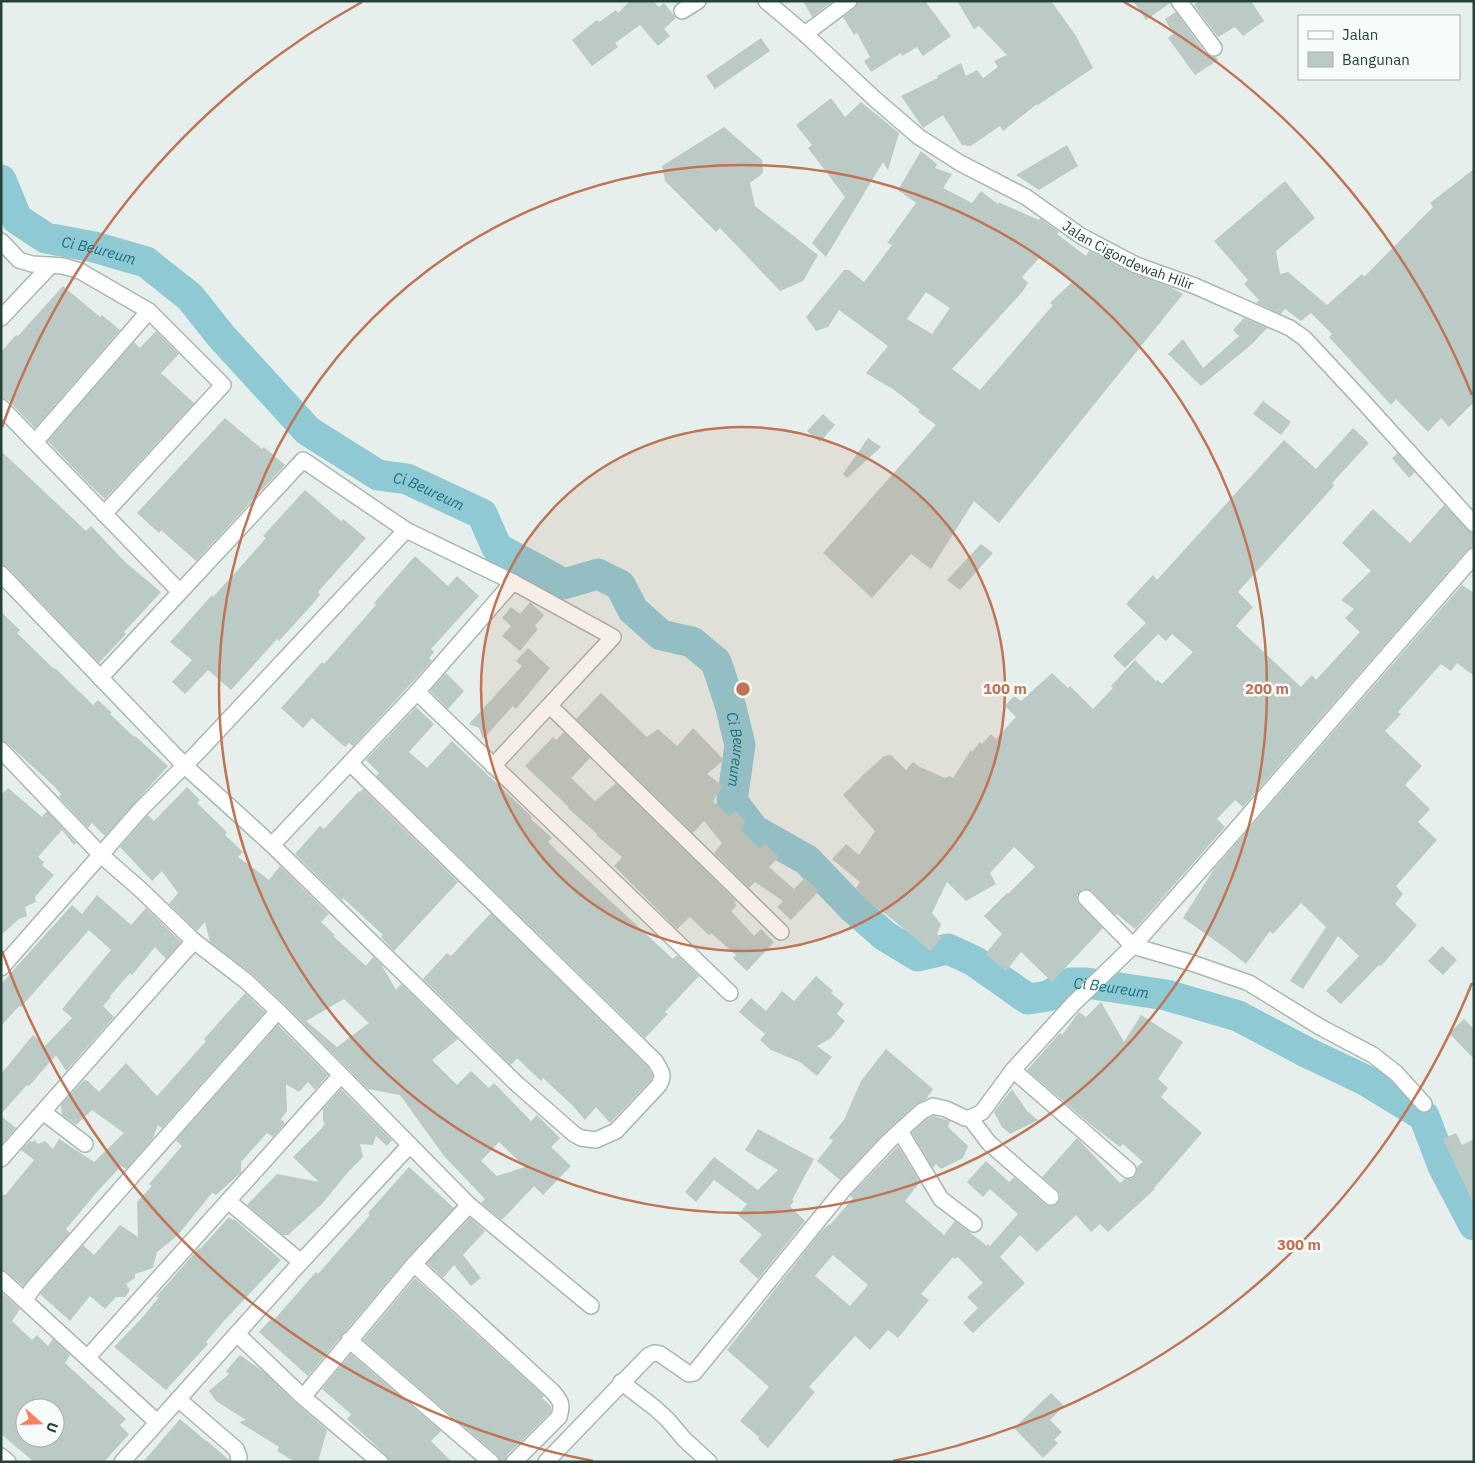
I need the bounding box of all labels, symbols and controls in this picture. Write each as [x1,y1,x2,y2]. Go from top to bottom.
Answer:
legend [1298,15,1460,80]
text: Jalan [1342,25,1378,44]
text: Bangunan [1342,50,1410,69]
street label: Jalan Cigondewah Hilir [1059,217,1196,294]
water label: Ci Beureum [60,232,138,268]
water label: Ci Beureum [392,468,468,514]
text: 100 m [983,679,1027,698]
text: 200 m [1245,679,1289,698]
centre of rings [734,680,752,698]
water label: Ci Beureum [723,710,749,788]
water label: Ci Beureum [1073,974,1150,1002]
text: 300 m [1277,1235,1321,1254]
north arrow [15,1398,65,1448]
text: U [42,1420,62,1435]

